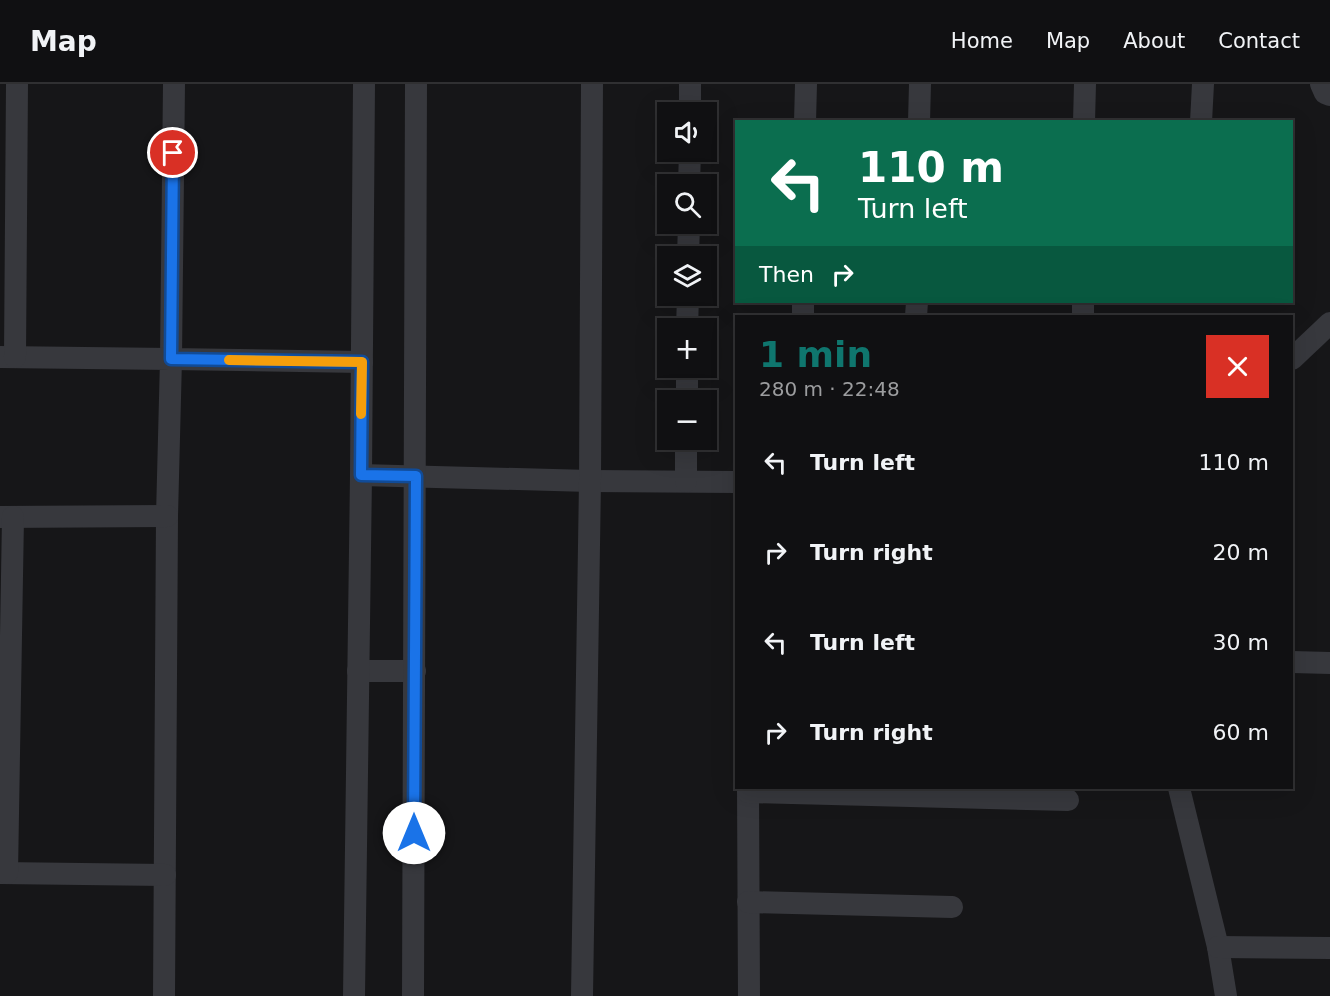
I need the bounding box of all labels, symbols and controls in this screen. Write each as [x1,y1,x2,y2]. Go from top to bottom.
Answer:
text: Map [30,25,97,58]
text: Home [951,29,1013,53]
text: Map [1046,29,1090,53]
text: About [1123,29,1185,53]
text: Contact [1218,29,1300,53]
map controls [657,102,717,450]
button: sound [657,102,717,162]
pin [147,127,198,178]
icon: arrive [156,136,189,169]
text: 110 m [858,143,1004,192]
icon: left [759,144,837,222]
button: search [657,174,717,234]
text: Turn left [858,193,968,224]
button: layers [657,246,717,306]
icon: right [826,258,859,291]
text: Then [759,262,814,287]
button: + [657,318,717,378]
text: 1 min [759,334,872,375]
button: close [1206,335,1269,398]
text: 280 m · 22:48 [759,377,900,401]
button: − [657,390,717,450]
icon: left [759,446,792,479]
text: Turn left [810,450,915,475]
text: 110 m [1199,450,1269,475]
icon: right [759,536,792,569]
text: Turn right [810,540,933,565]
text: 20 m [1213,540,1269,565]
icon: left [759,626,792,659]
text: Turn left [810,630,915,655]
text: 30 m [1213,630,1269,655]
icon: right [759,716,792,749]
text: Turn right [810,720,933,745]
text: 60 m [1213,720,1269,745]
position arrow [382,801,446,865]

